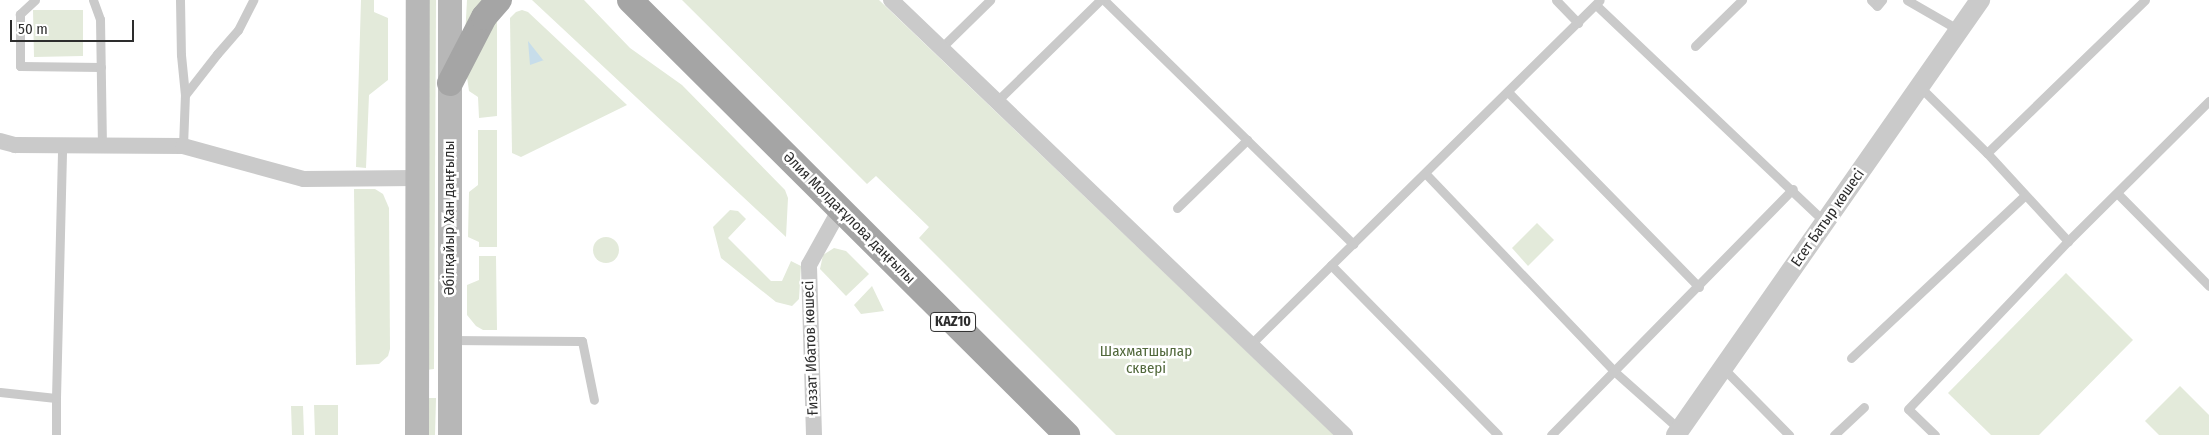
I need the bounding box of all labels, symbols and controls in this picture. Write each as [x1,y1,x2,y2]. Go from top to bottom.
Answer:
scale bar [12,10,136,42]
text: 50 m [18,20,48,38]
street label: Әбілқайыр Хан даңғылы [441,141,459,295]
street label: Әлия Молдағұлова даңғылы [779,148,919,288]
street label: Есет Батыр көшесі [1788,166,1868,270]
street label: Ғиззат Ибатов көшесі [800,280,822,416]
road number: KAZ10 [929,311,977,334]
park label: Шахматшылар сквері [1100,342,1192,377]

